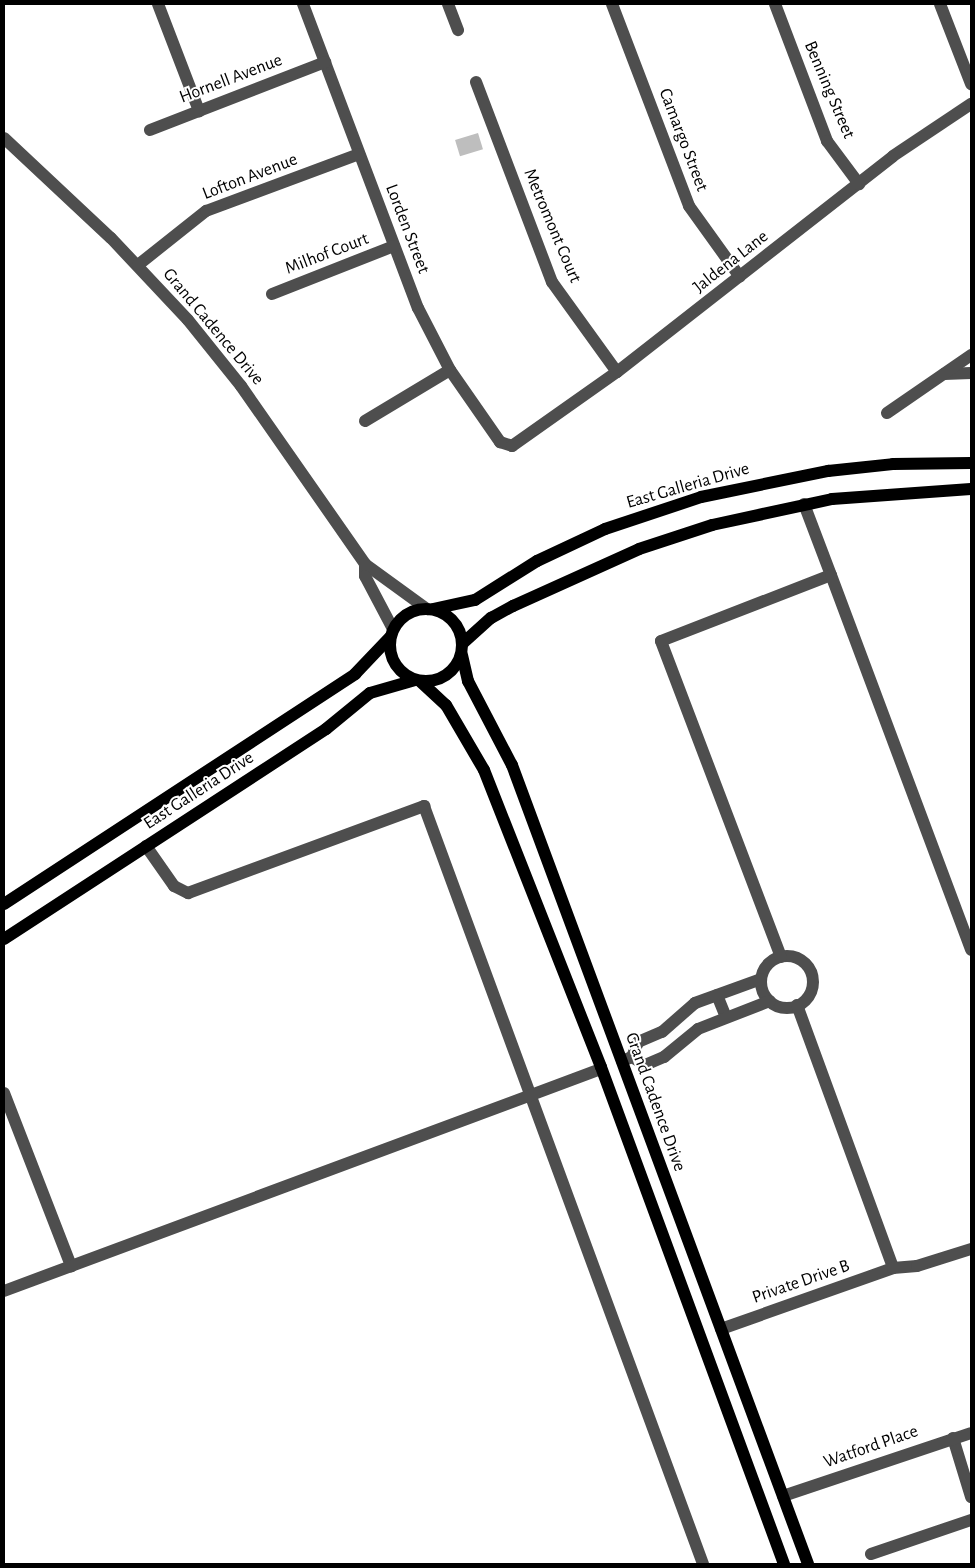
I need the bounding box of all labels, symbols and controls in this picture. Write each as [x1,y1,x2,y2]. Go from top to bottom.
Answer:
street label: Benning Street [799,38,859,142]
street label: Hornell Avenue [177,50,285,108]
street label: Camargo Street [653,85,713,195]
street label: Lofton Avenue [199,149,301,205]
street label: Metromont Court [518,166,586,286]
street label: Lorden Street [380,181,434,277]
street label: Jaldena Lane [689,226,773,298]
street label: Milhof Court [282,228,372,280]
street label: Grand Cadence Drive [158,264,268,390]
street label: East Galleria Drive [624,458,752,514]
street label: East Galleria Drive [140,747,258,835]
street label: Grand Cadence Drive [620,1030,690,1174]
street label: Private Drive B [749,1255,853,1309]
street label: Watford Place [821,1421,921,1473]

